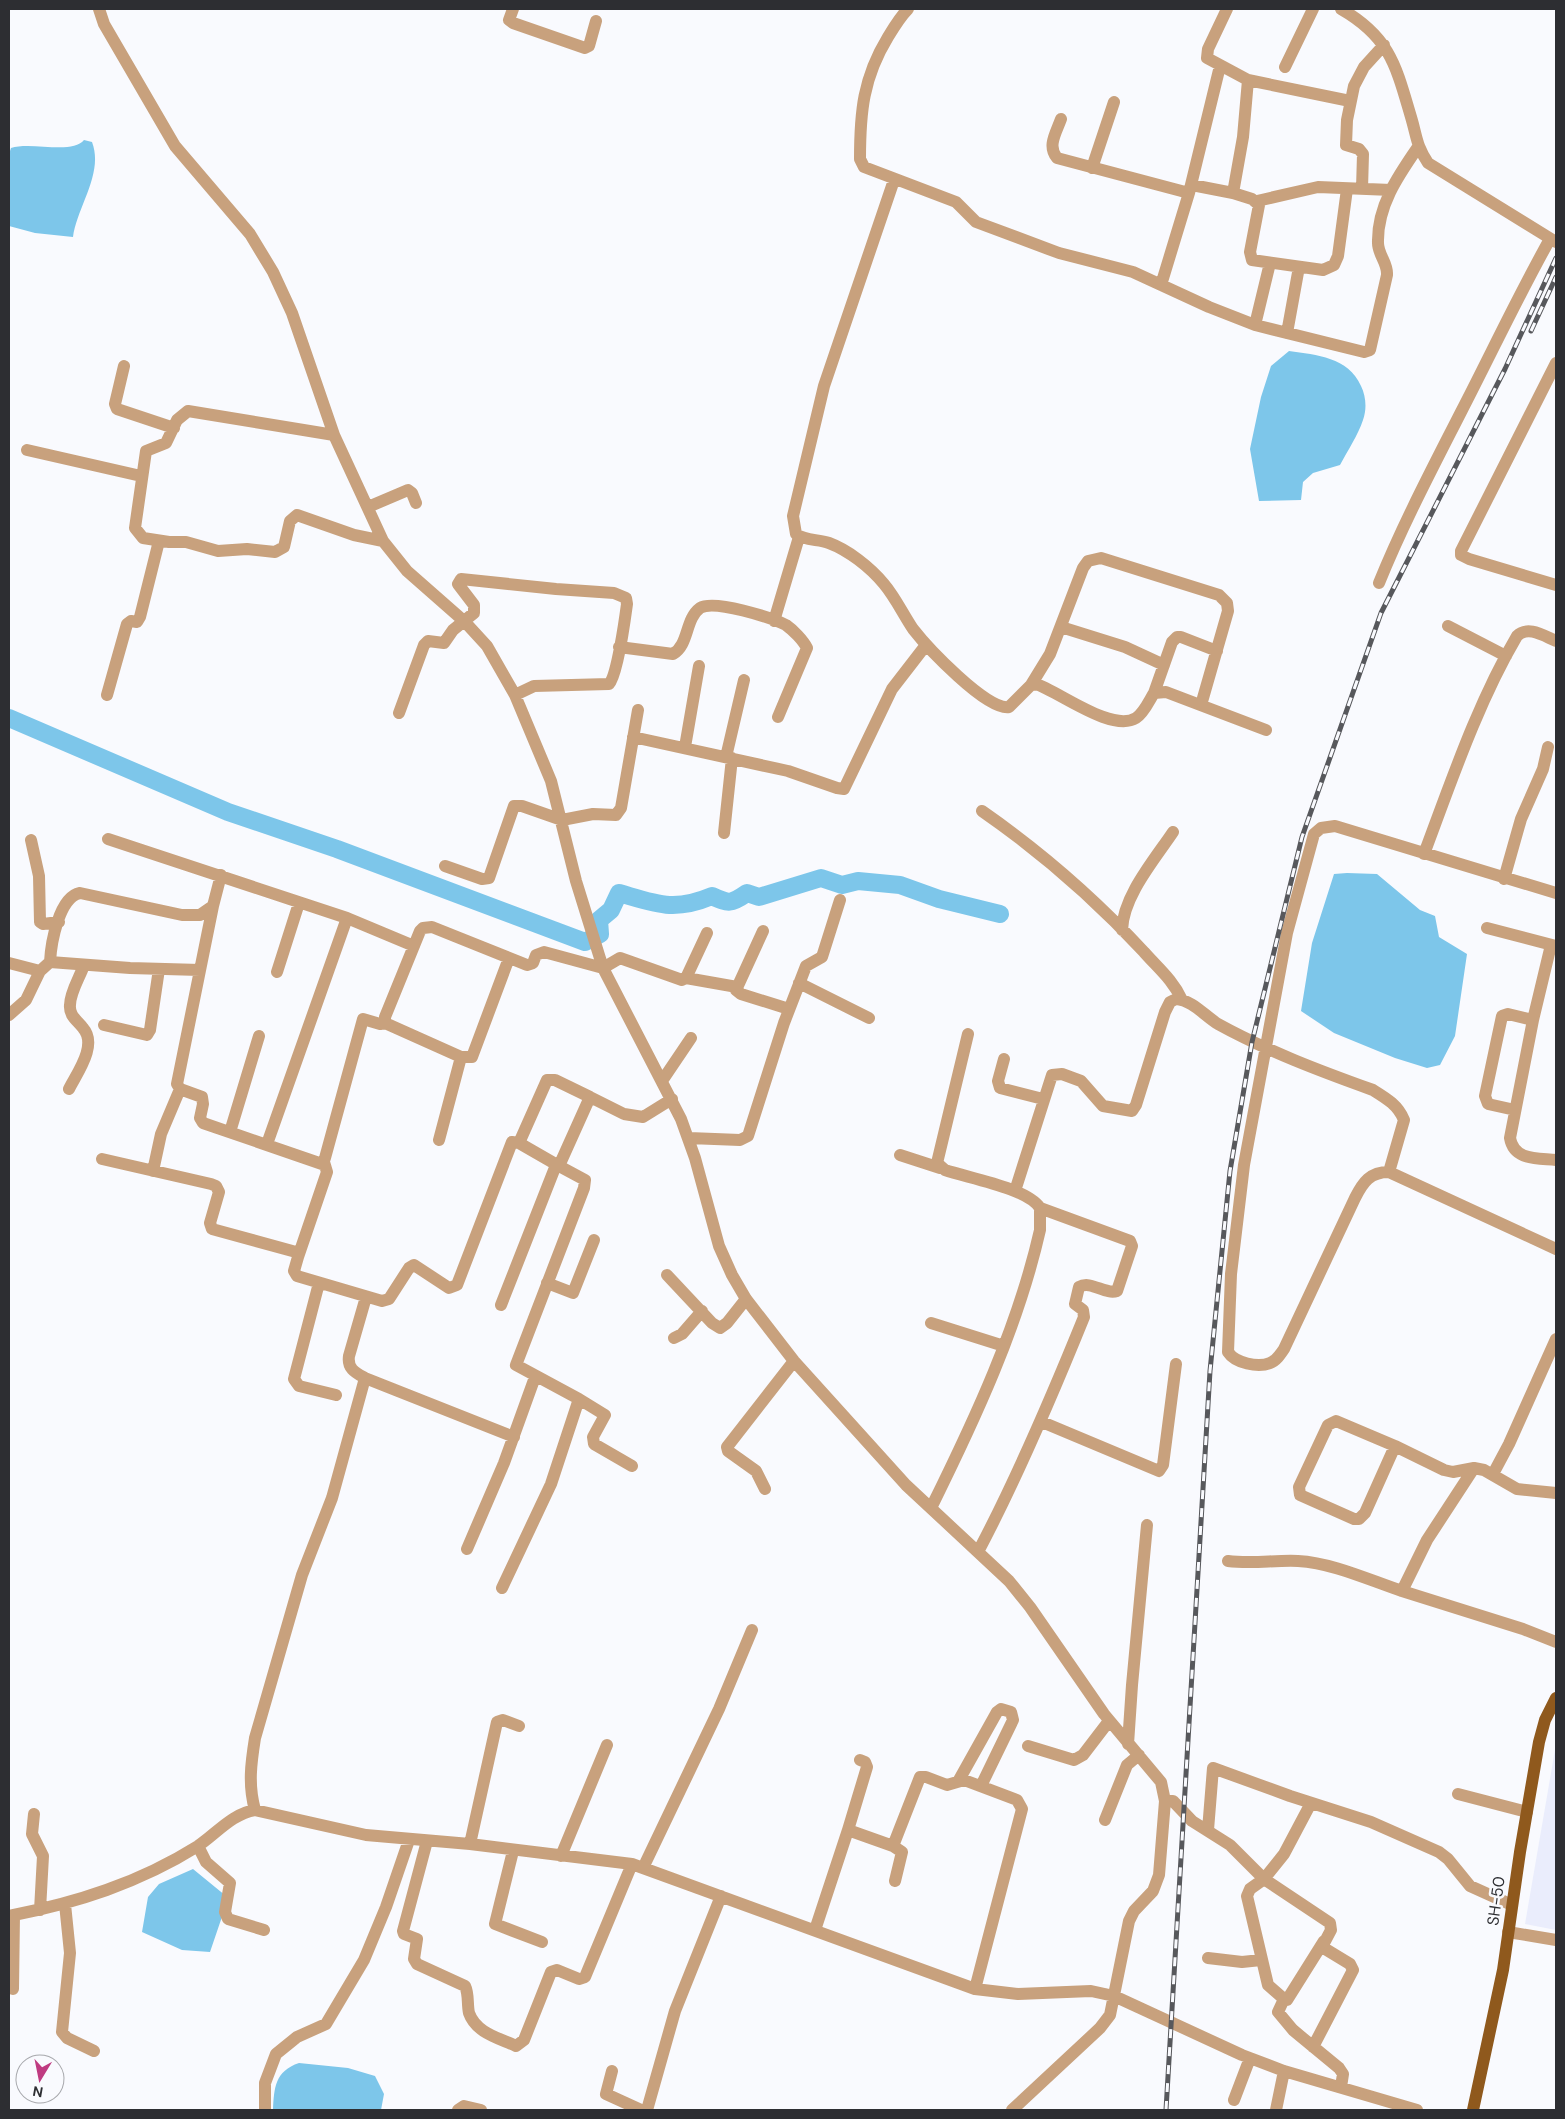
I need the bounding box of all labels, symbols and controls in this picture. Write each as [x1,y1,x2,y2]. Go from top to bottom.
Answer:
street label: SH-50 [1482,1875,1510,1927]
north arrow [15,2054,65,2104]
text: N [31,2082,44,2102]

